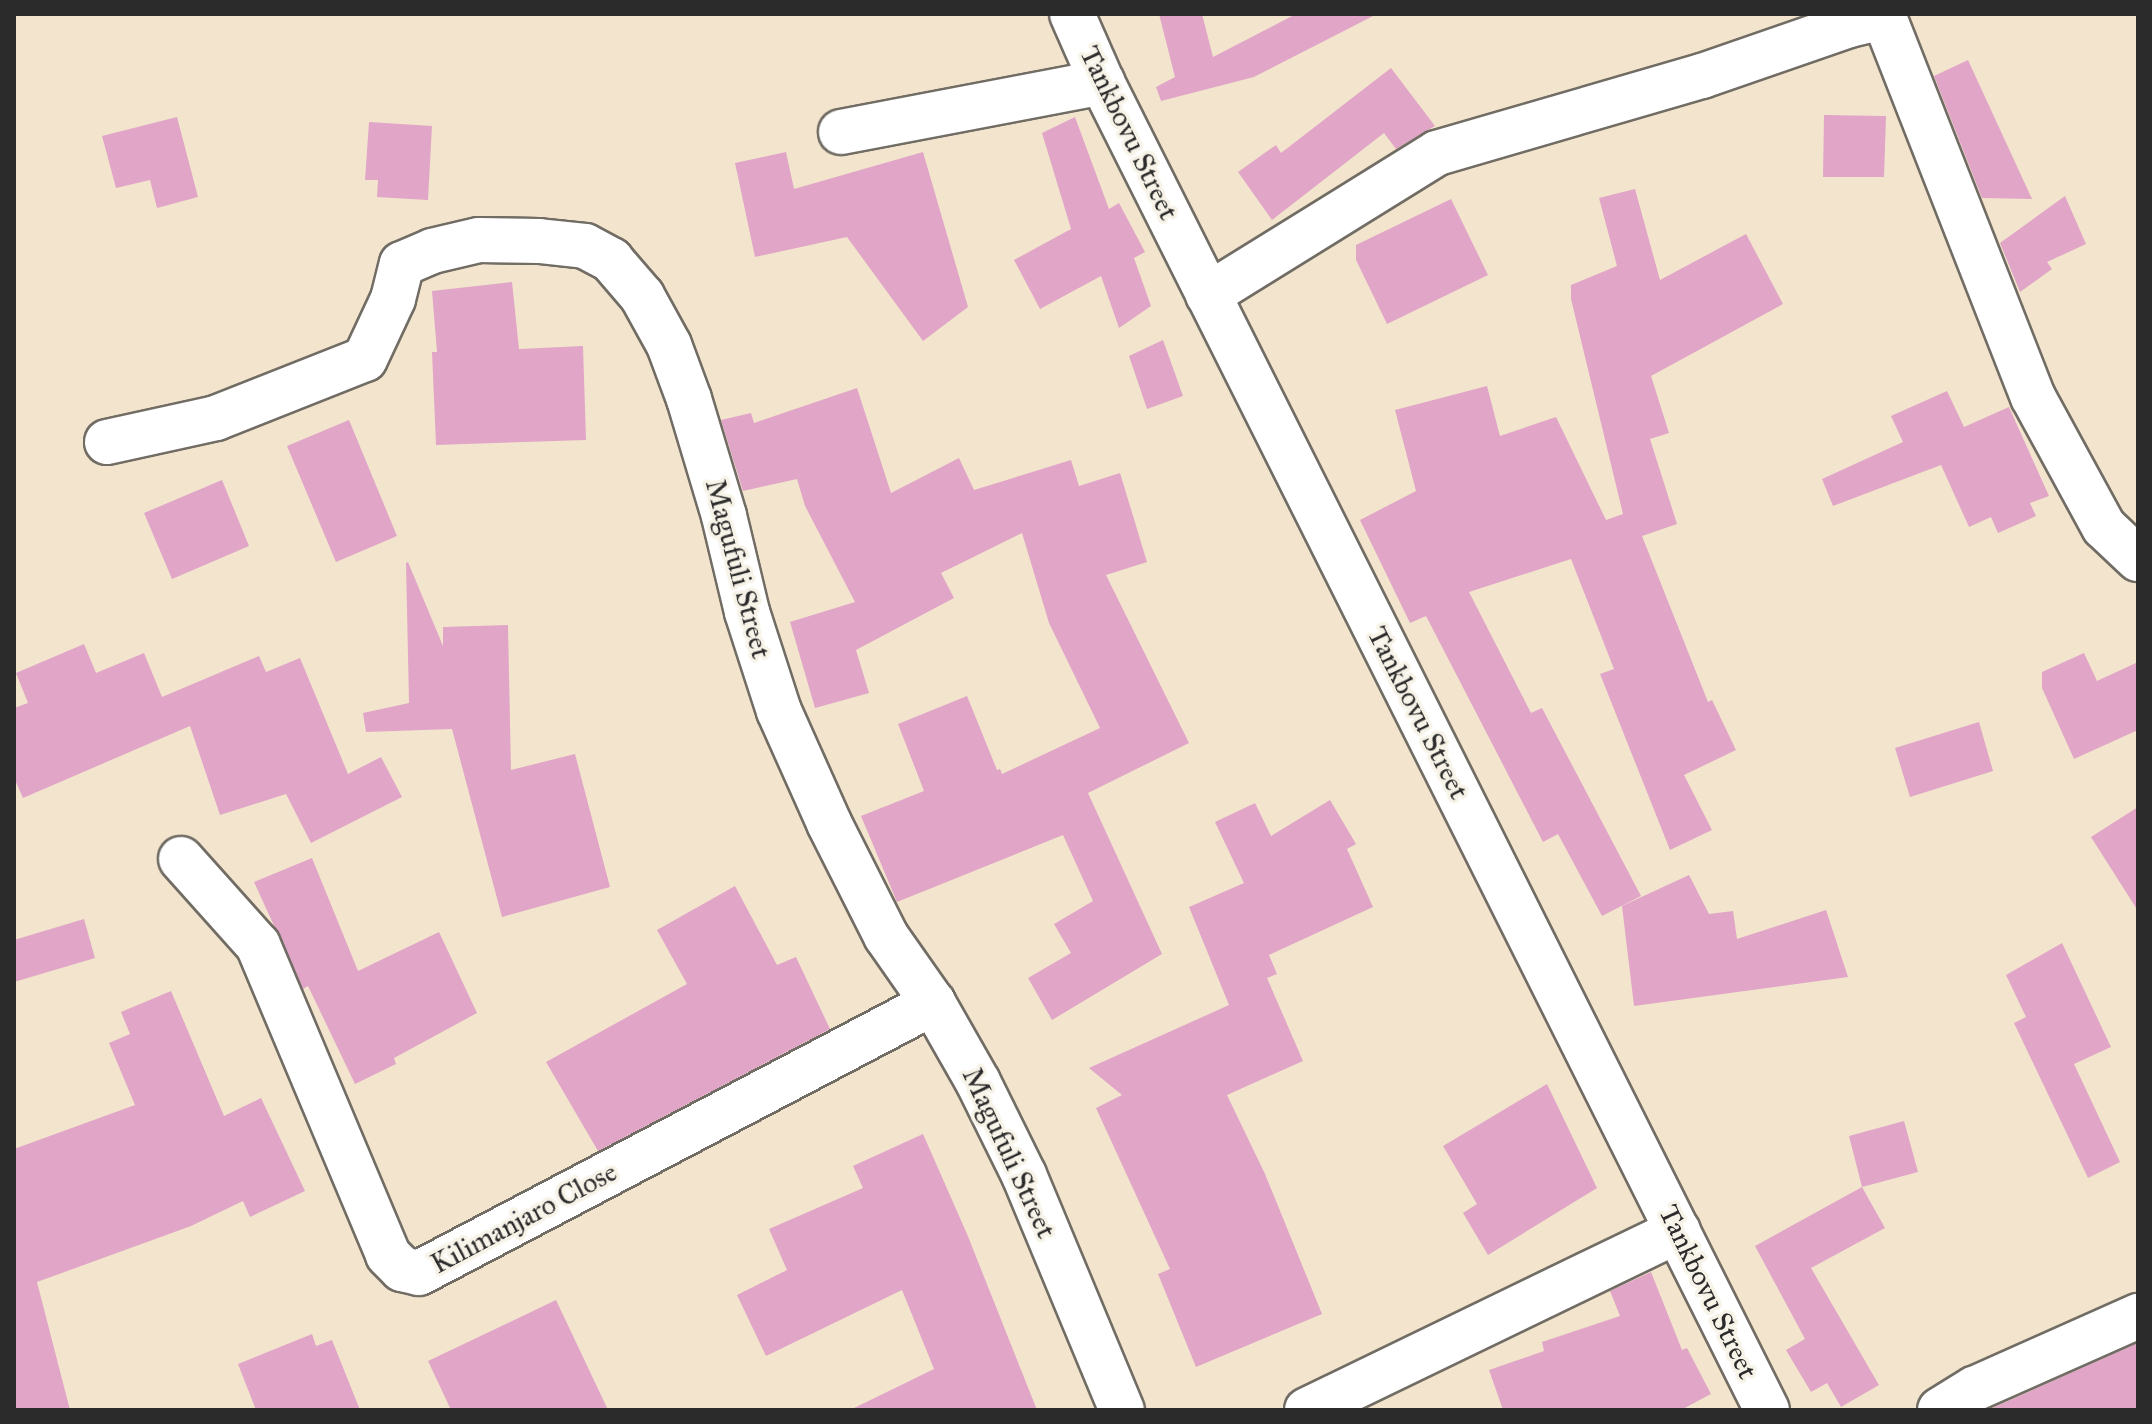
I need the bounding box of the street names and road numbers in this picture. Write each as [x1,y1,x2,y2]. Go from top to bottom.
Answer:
street label: Tankbovu Street [1072,41,1186,225]
street label: Magufuli Street [698,476,778,662]
street label: Tankbovu Street [1360,621,1476,805]
street label: Magufuli Street [955,1062,1063,1244]
street label: Kilimanjaro Close [425,1155,623,1281]
street label: Tankbovu Street [1651,1200,1765,1384]

